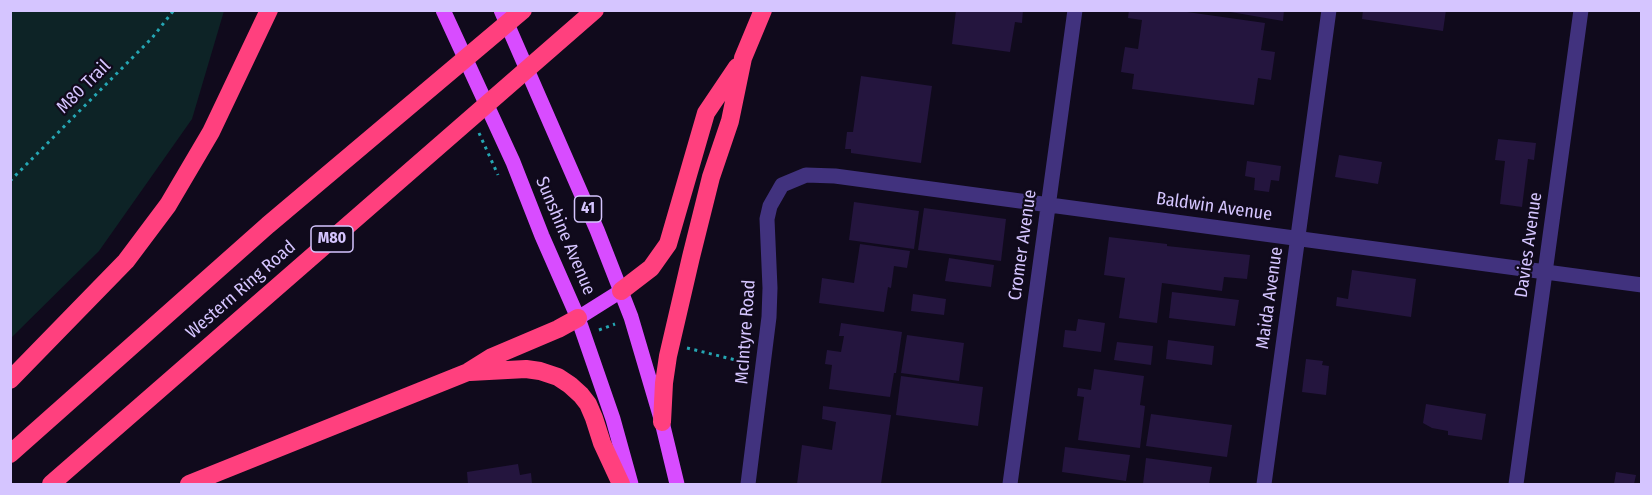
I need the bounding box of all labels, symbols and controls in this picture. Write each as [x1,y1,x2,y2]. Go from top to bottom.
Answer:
street label: M80 Trail [53,56,115,118]
street label: Sunshine Avenue [530,174,600,298]
street label: Cromer Avenue [1005,188,1041,302]
street label: Baldwin Avenue [1155,188,1273,226]
street label: Davies Avenue [1511,191,1547,299]
road number: 41 [574,196,602,222]
road number: M80 [311,226,353,252]
street label: Western Ring Road [182,237,300,343]
street label: Maida Avenue [1252,246,1288,350]
street label: McIntyre Road [732,279,760,385]

